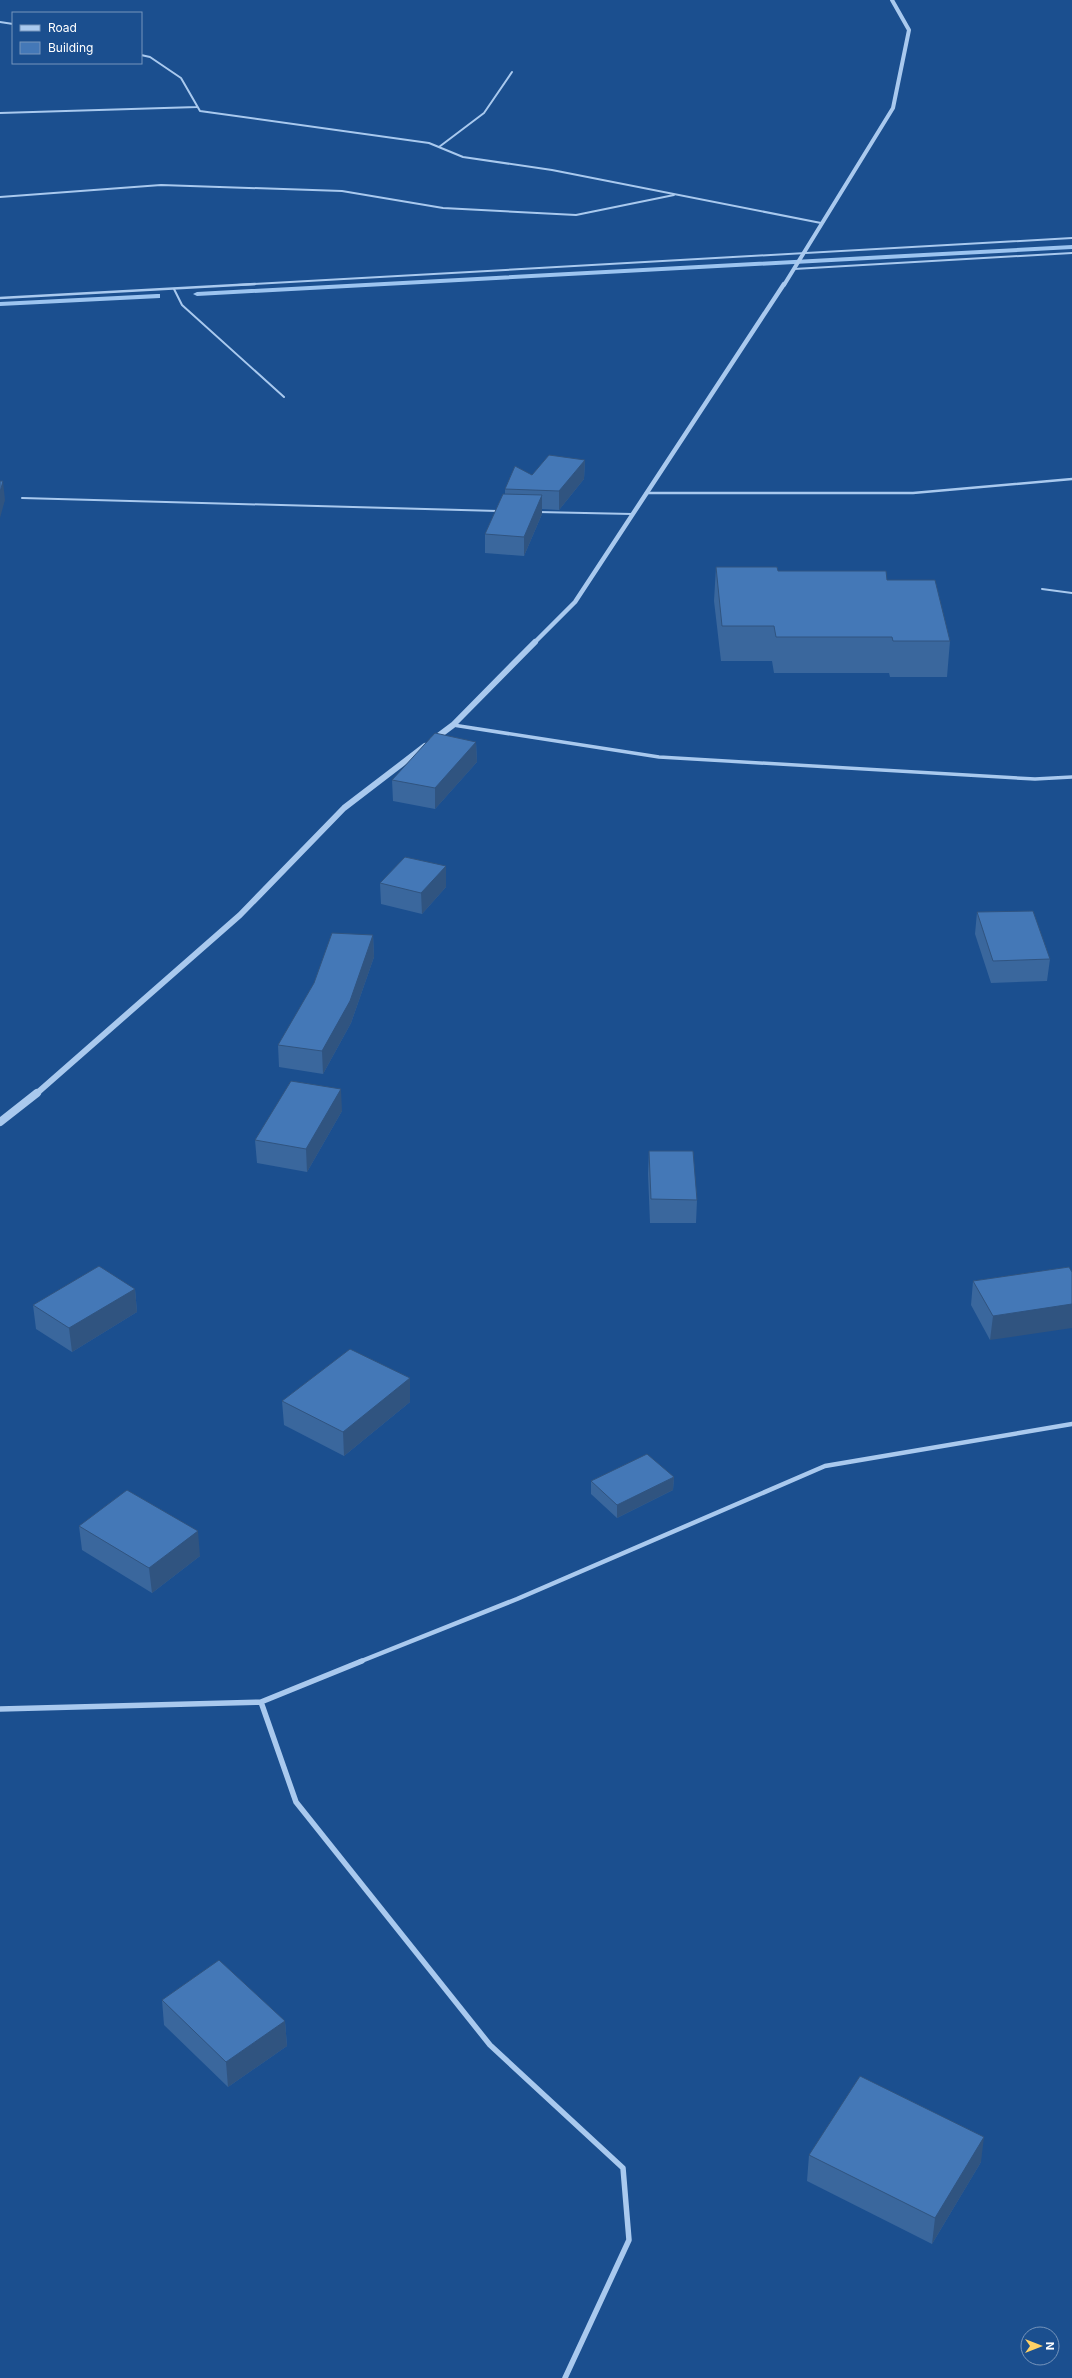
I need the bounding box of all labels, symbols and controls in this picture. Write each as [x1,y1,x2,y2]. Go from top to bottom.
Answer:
legend [12,12,142,64]
text: Road [48,20,77,35]
text: Building [48,40,93,55]
north arrow [1020,2326,1060,2366]
text: N [1043,2342,1057,2350]

